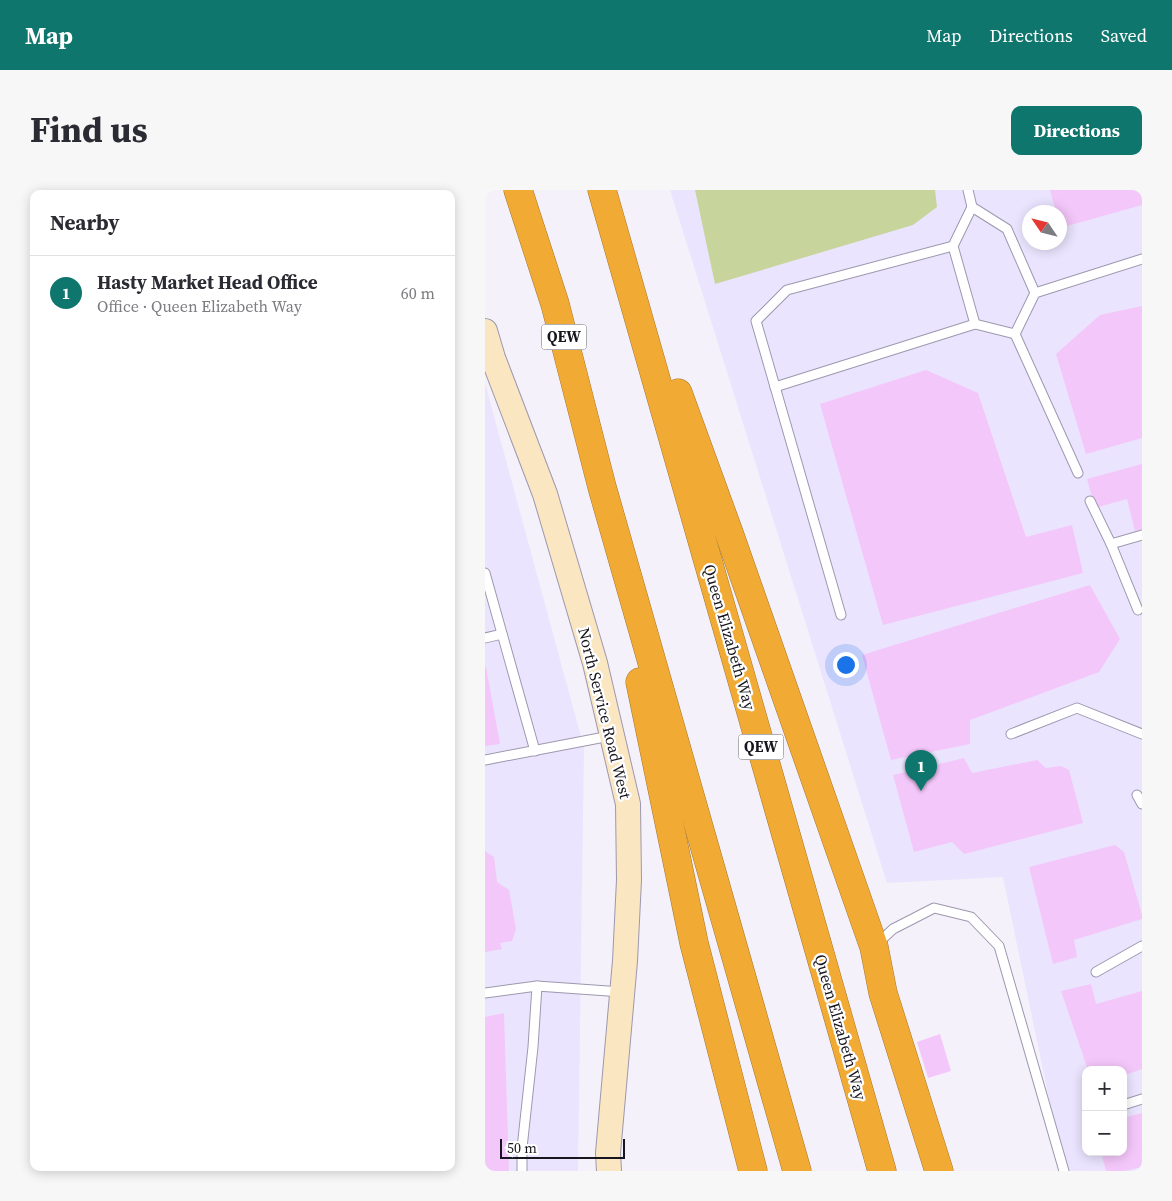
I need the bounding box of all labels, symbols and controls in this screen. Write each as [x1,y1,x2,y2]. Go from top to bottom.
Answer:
text: Map [25,19,73,52]
text: Map [926,23,962,48]
text: Directions [990,23,1073,48]
text: Saved [1101,23,1147,48]
text: Find us [30,106,148,154]
button: Directions [1011,106,1142,155]
north arrow [1022,205,1067,250]
text: Nearby [50,208,120,237]
text: Hasty Market Head Office [97,269,318,295]
text: 1 [62,282,70,304]
text: 60 m [401,282,435,304]
text: Office · Queen Elizabeth Way [97,295,302,317]
road number: QEW [541,324,587,350]
street label: Queen Elizabeth Way [699,562,762,713]
street label: North Service Road West [573,625,637,802]
your location [833,652,859,678]
road number: QEW [739,734,783,760]
pin: 1 [905,750,937,791]
street label: Queen Elizabeth Way [810,952,873,1103]
map controls [1082,1066,1127,1156]
button: + [1082,1066,1127,1111]
button: − [1082,1111,1127,1156]
scale bar [500,1136,625,1159]
text: 50 m [507,1138,537,1158]

